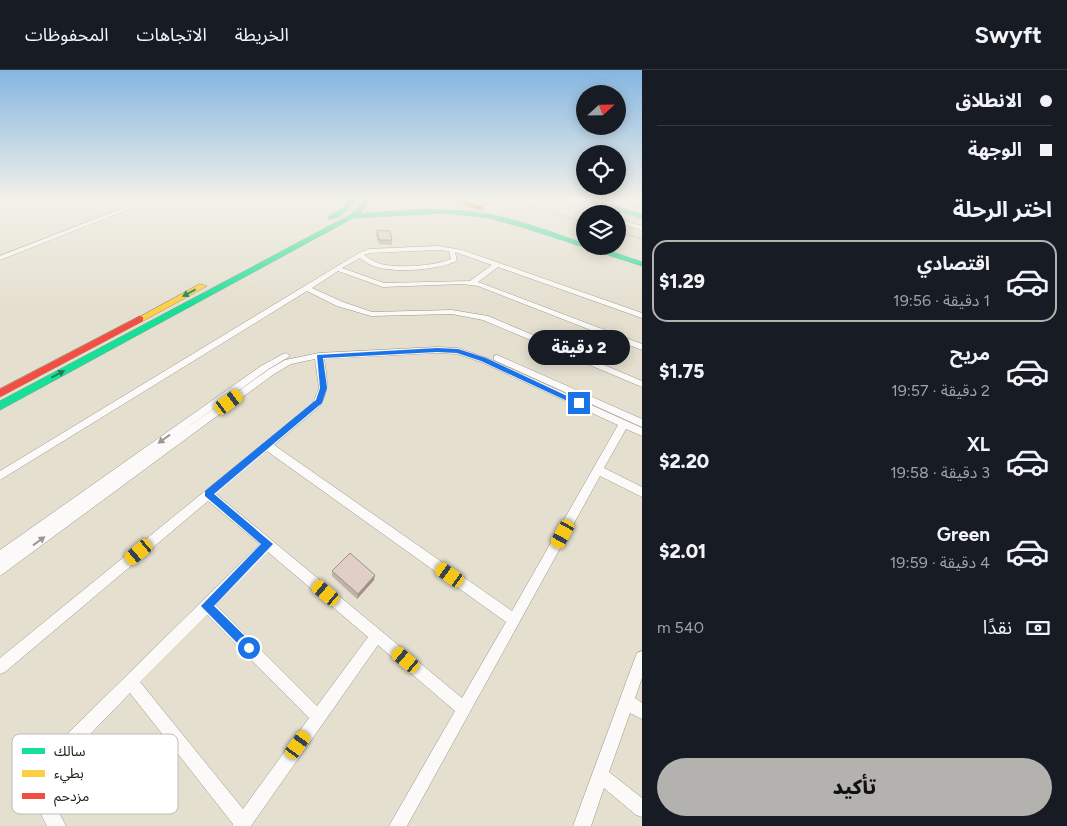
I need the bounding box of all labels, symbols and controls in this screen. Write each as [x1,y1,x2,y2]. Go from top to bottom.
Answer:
text: Swyft [974,20,1042,49]
text: المحفوظات [25,24,109,46]
text: الاتجاهات [137,24,207,46]
text: الخريطة [235,24,289,46]
north arrow [576,85,626,135]
map controls [576,85,626,255]
text: الانطلاق [956,89,1022,112]
text: الوجهة [968,138,1022,161]
button: locate [576,145,626,195]
text: اختر الرحلة [953,196,1052,223]
button: layers [576,205,626,255]
text: اقتصادي [917,252,990,275]
icon: car [1005,259,1050,304]
text: $1.29 [659,270,705,293]
one-way arrow [182,289,196,297]
text: 1 دقيقة · 19:56 [893,291,990,310]
callout: 2 دقيقة [528,330,630,366]
text: 2 دقيقة [552,338,606,357]
text: مريح [950,342,990,365]
icon: car [1005,349,1050,394]
text: $1.75 [659,360,704,383]
one-way arrow [51,370,65,378]
text: 2 دقيقة · 19:57 [891,381,990,400]
car [212,387,245,417]
route end [568,392,590,414]
text: XL [967,433,990,456]
one-way arrow [158,434,171,445]
icon: car [1005,439,1050,484]
text: $2.20 [659,450,709,473]
text: 3 دقيقة · 19:58 [890,463,990,482]
car [549,517,576,551]
text: Green [937,523,990,546]
icon: car [1005,529,1050,574]
one-way arrow [32,536,46,546]
car [122,537,155,567]
text: $2.01 [659,540,706,563]
text: 4 دقيقة · 19:59 [890,553,990,572]
car [433,560,466,590]
car [309,578,342,608]
icon: cash [1024,614,1052,642]
text: نقدًا [983,616,1012,639]
text: 540 m [657,618,704,637]
route start [238,637,260,659]
car [389,645,422,675]
car [283,728,312,762]
legend [12,734,178,814]
text: سالك [54,743,86,760]
button: تأكيد [657,758,1052,816]
text: بطيء [54,765,84,784]
text: مزدحم [54,788,89,807]

